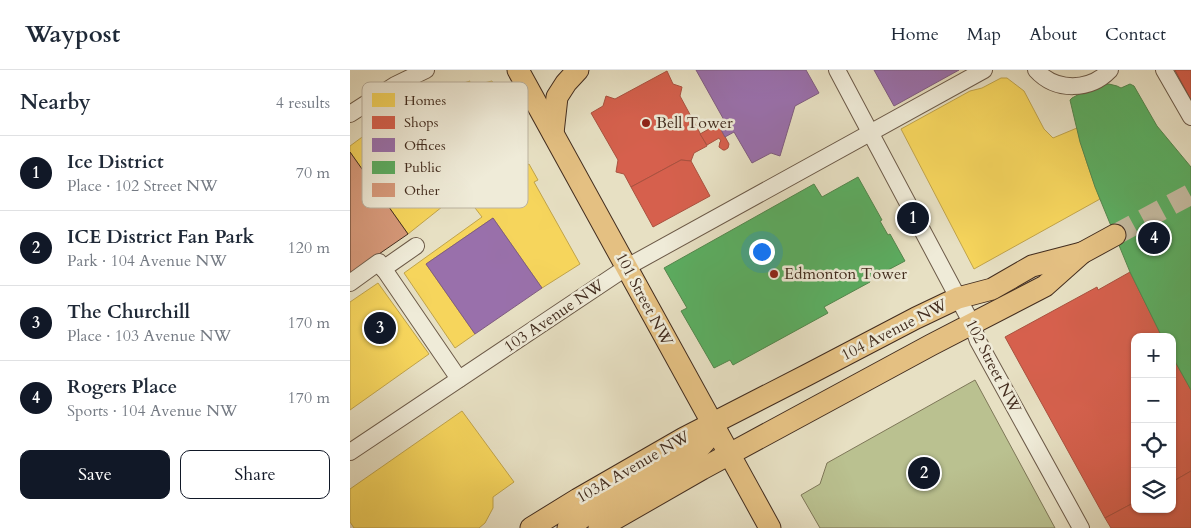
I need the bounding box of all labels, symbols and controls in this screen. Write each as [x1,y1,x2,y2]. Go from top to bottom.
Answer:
text: Waypost [25,18,120,51]
text: Home [891,22,939,47]
text: Map [967,22,1001,47]
text: About [1029,22,1077,47]
text: Contact [1105,22,1166,47]
legend [362,82,528,208]
text: Nearby [20,88,91,117]
text: Homes [404,91,446,110]
text: 4 results [276,92,330,114]
place label: Bell Tower [656,112,733,134]
text: Shops [404,113,439,132]
marker: Bell Tower [640,117,652,129]
text: Offices [404,136,446,155]
text: Ice District [67,149,164,175]
text: Public [404,158,441,177]
text: 1 [32,162,40,184]
text: 70 m [296,162,330,184]
text: Place · 102 Street NW [67,175,218,197]
text: Other [404,181,441,200]
pin: 1 [897,199,929,237]
pin: 4 [1138,219,1170,257]
text: ICE District Fan Park [67,224,254,250]
text: 2 [32,237,40,259]
text: 120 m [288,237,330,259]
your location [749,239,775,265]
street label: 101 Street NW [610,248,678,350]
text: Park · 104 Avenue NW [67,250,227,272]
place label: Edmonton Tower [784,263,907,285]
marker: Edmonton Tower [768,268,780,280]
street label: 103 Avenue NW [500,274,609,358]
street label: 104 Avenue NW [837,294,951,366]
text: The Churchill [67,299,190,325]
pin: 3 [364,309,396,347]
text: 3 [32,312,40,334]
text: 170 m [288,312,330,334]
street label: 102 Street NW [960,315,1026,417]
text: Place · 103 Avenue NW [67,325,231,347]
map controls [1131,333,1176,513]
button: + [1131,333,1176,378]
text: Rogers Place [67,374,177,400]
button: − [1131,378,1176,423]
text: 4 [32,387,40,409]
text: 170 m [288,387,330,409]
text: Sports · 104 Avenue NW [67,400,237,422]
button: locate [1131,423,1176,468]
street label: 103A Avenue NW [572,425,694,508]
button: Save [20,450,170,499]
button: Share [180,450,330,499]
pin: 2 [908,454,940,492]
button: layers [1131,468,1176,513]

